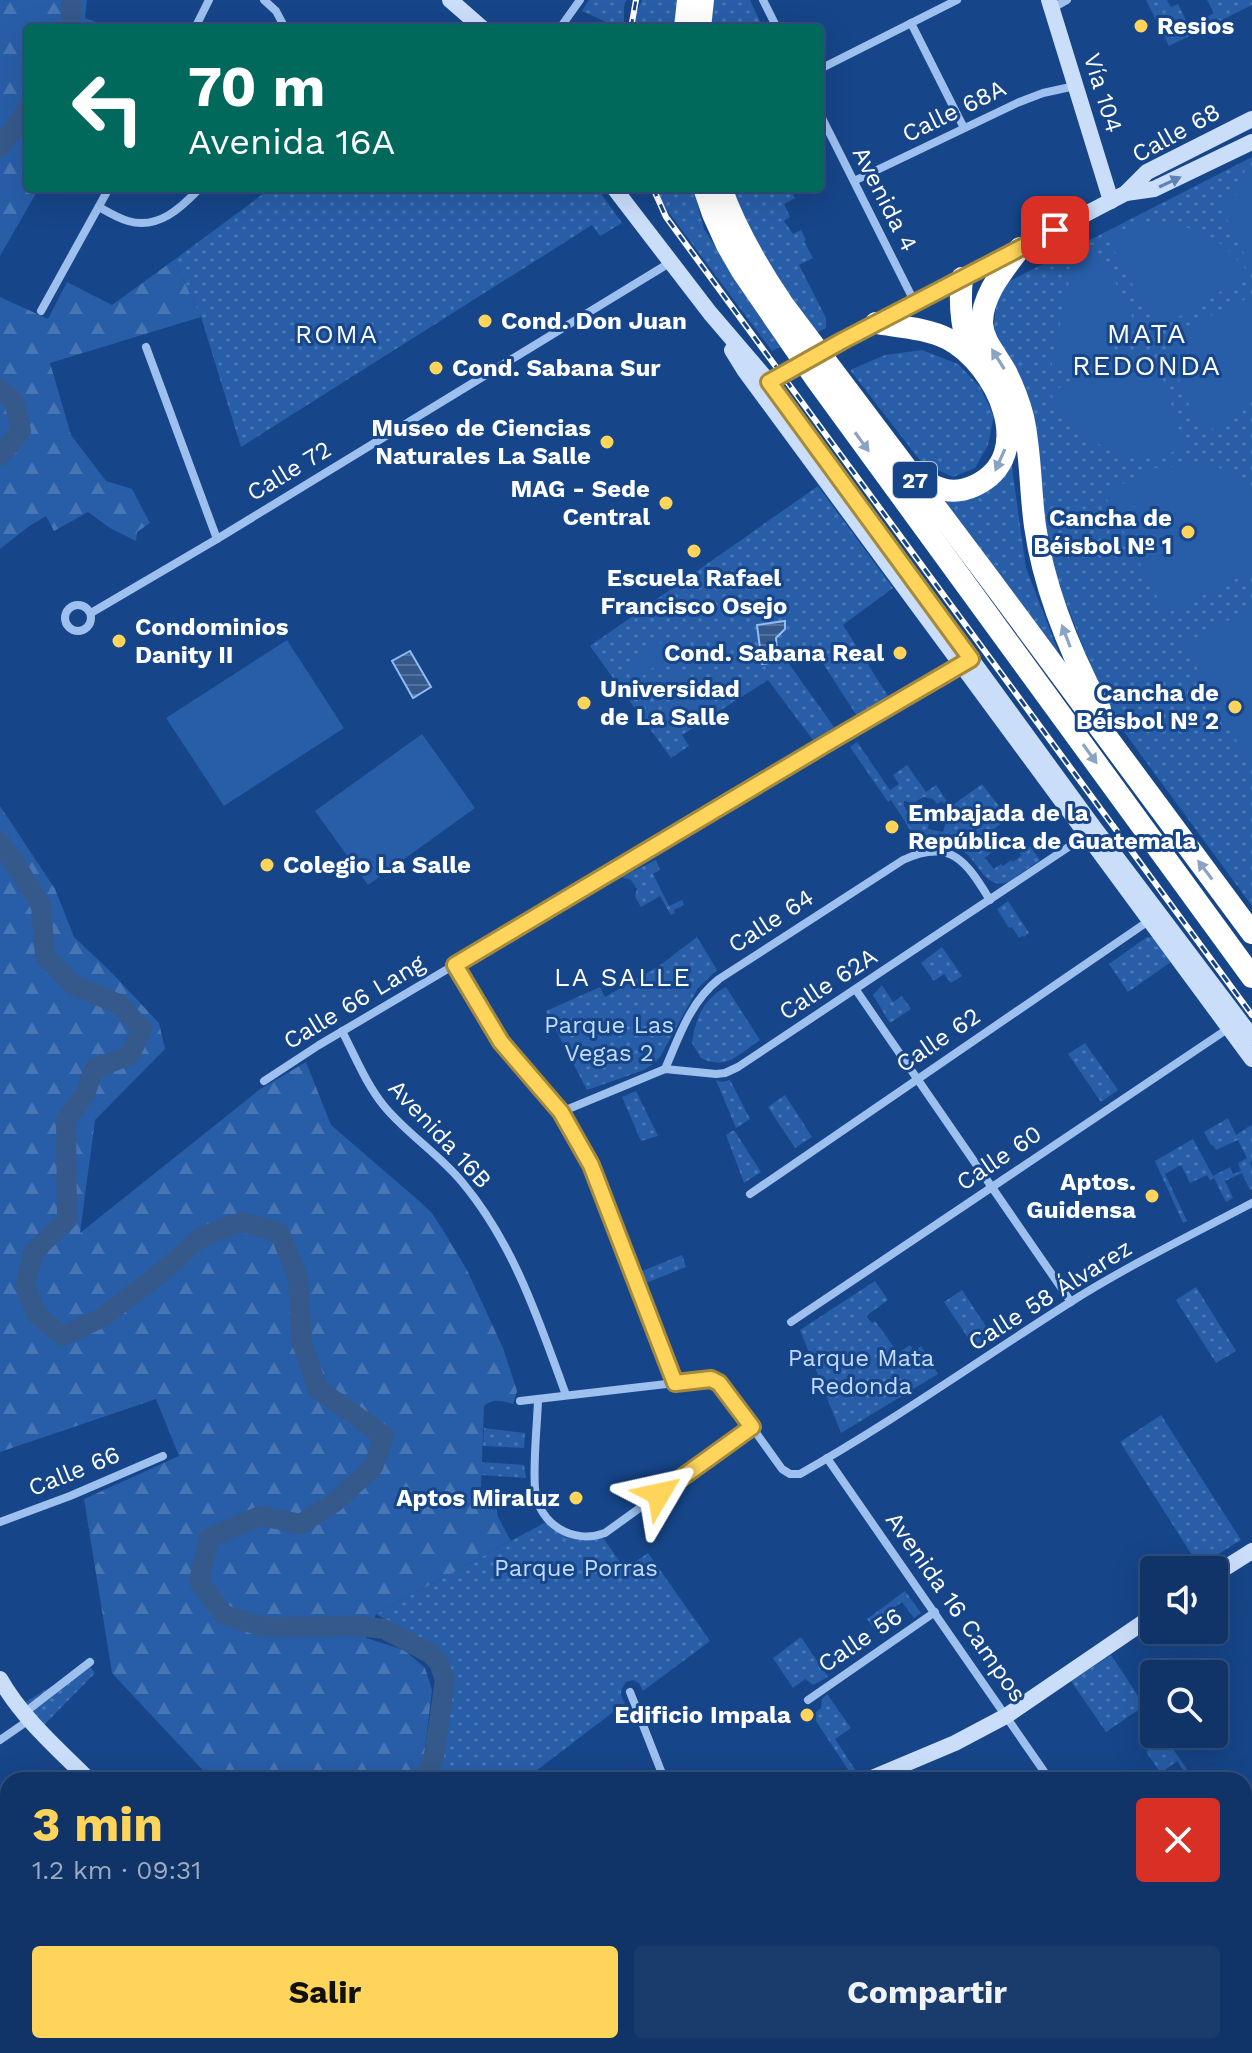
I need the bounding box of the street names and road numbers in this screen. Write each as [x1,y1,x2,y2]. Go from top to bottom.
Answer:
street label: Vía 104 [1078,50,1128,136]
street label: Calle 68A [898,74,1011,148]
street label: Calle 68 [1127,97,1225,169]
street label: Avenida 4 [847,142,923,256]
street label: Calle 72 [242,435,336,507]
road number: 27 [893,462,937,498]
street label: Calle 64 [723,883,819,959]
street label: Calle 62A [774,942,882,1026]
street label: Calle 66 Lang [278,949,430,1055]
street label: Calle 62 [891,1002,985,1078]
street label: Avenida 16B [383,1074,497,1194]
street label: Calle 60 [951,1119,1047,1197]
street label: Calle 58 Álvarez [963,1234,1137,1356]
street label: Calle 66 [24,1440,124,1502]
street label: Avenida 16 Campos [880,1507,1032,1707]
street label: Calle 56 [813,1602,907,1678]

